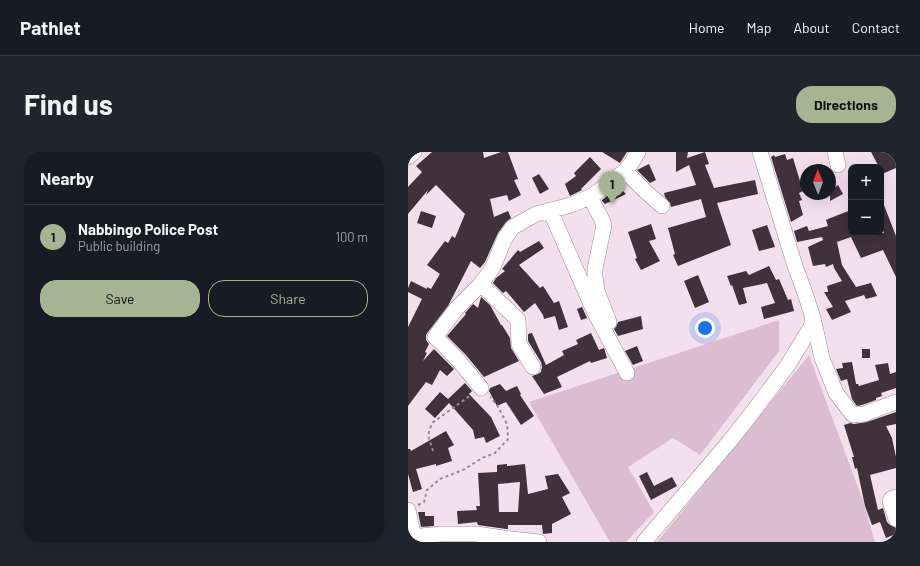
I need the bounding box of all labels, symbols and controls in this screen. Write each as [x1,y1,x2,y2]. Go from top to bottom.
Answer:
text: Pathlet [20,16,81,39]
text: Home [689,19,725,36]
text: Map [747,19,771,36]
text: About [793,19,830,36]
text: Contact [852,19,900,36]
button: Directions [796,86,896,123]
text: Find us [24,87,113,121]
north arrow [800,164,836,200]
map controls [848,164,884,236]
button: + [848,164,884,200]
text: Nearby [40,168,94,188]
pin: 1 [599,171,625,204]
button: − [848,200,884,236]
text: Nabbingo Police Post [78,220,218,238]
text: 1 [51,229,55,245]
text: 100 m [335,229,368,245]
text: Public building [78,238,160,254]
button: Save [40,280,200,317]
button: Share [208,280,368,317]
your location [695,318,715,338]

